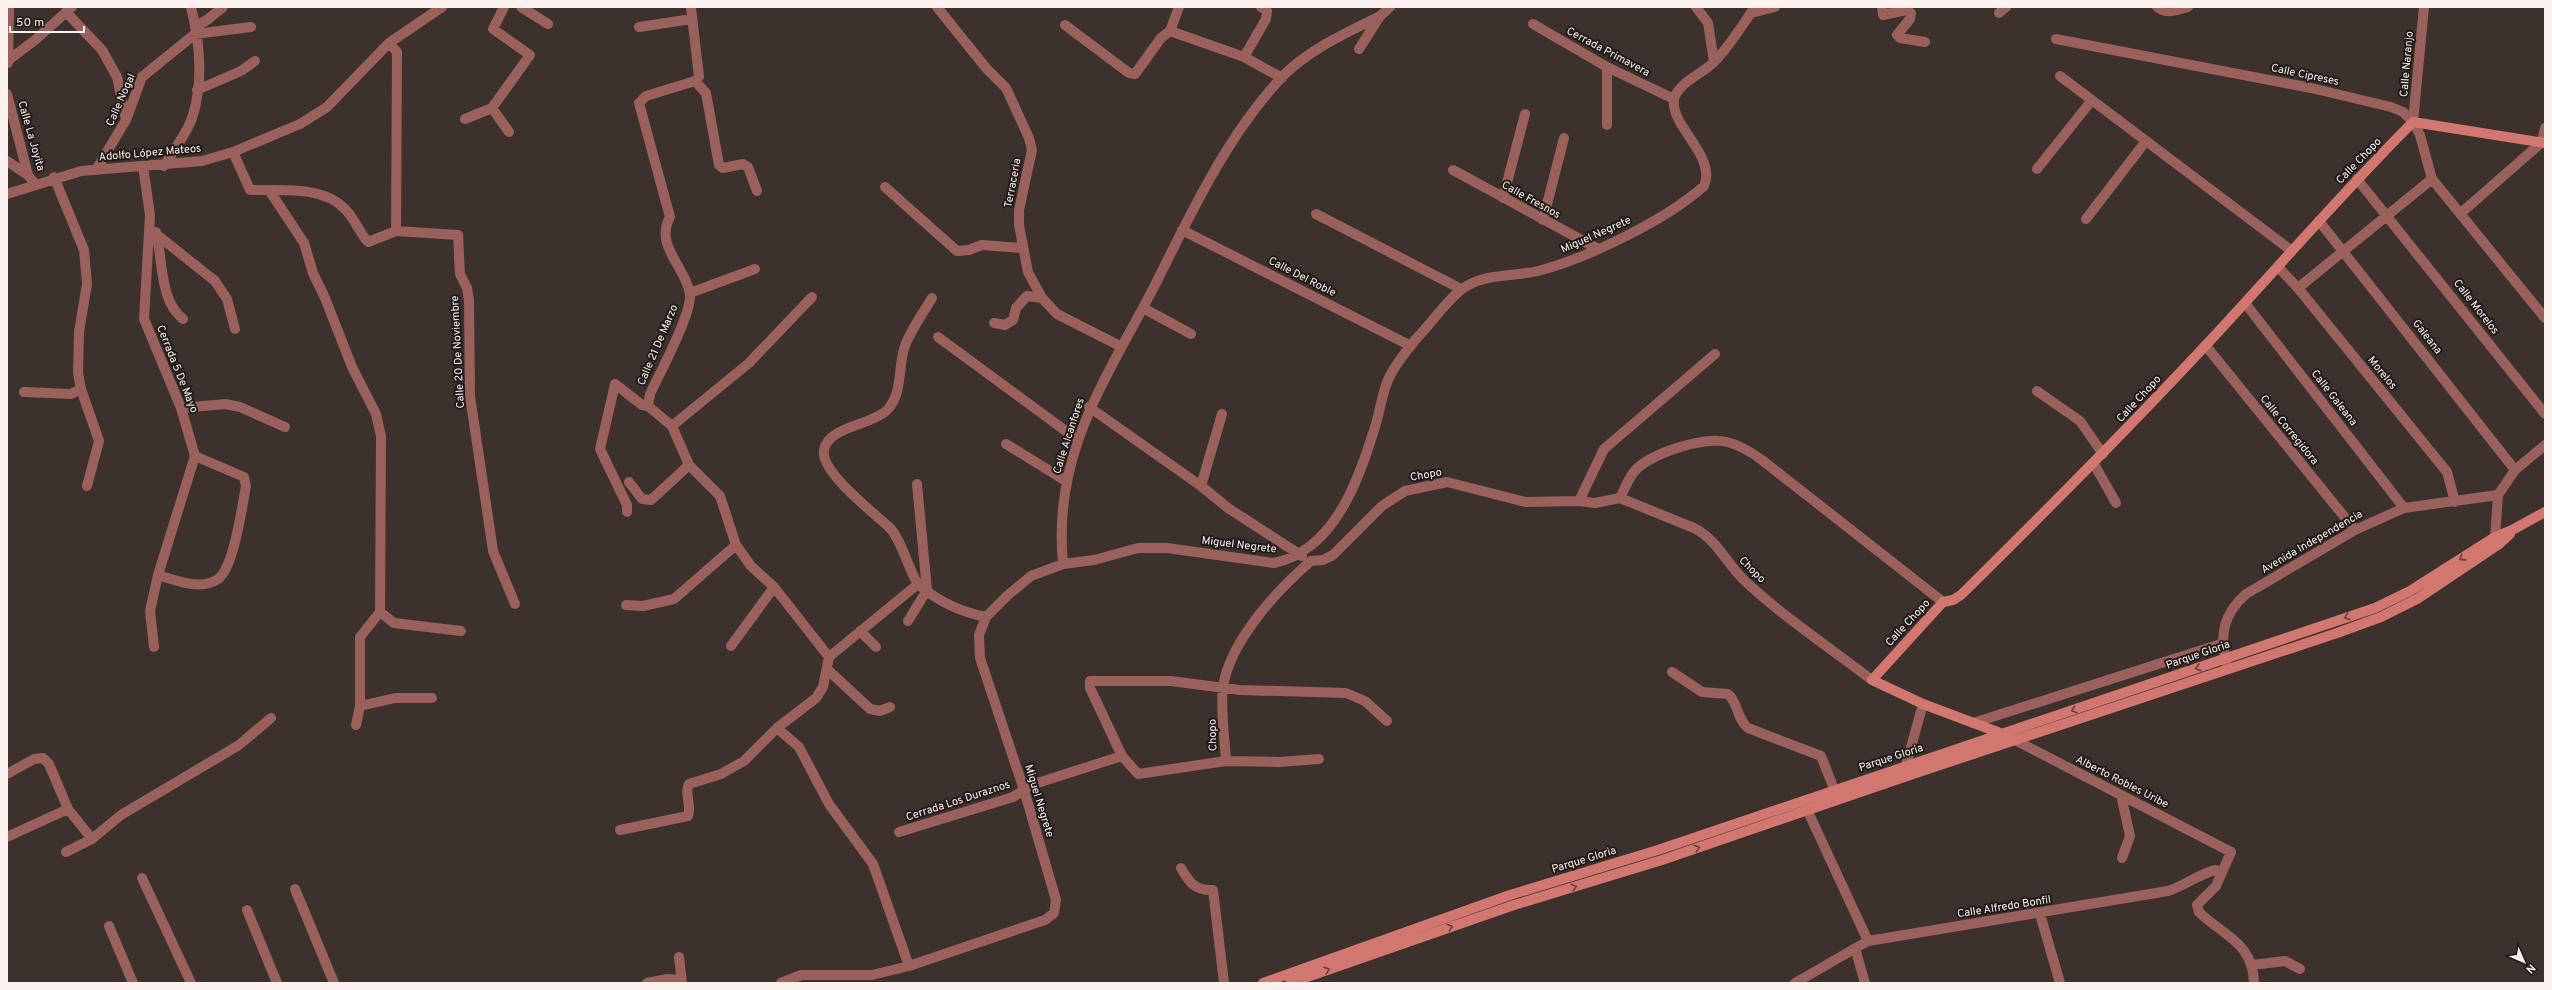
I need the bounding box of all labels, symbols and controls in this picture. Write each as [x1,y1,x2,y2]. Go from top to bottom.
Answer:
scale bar [10,8,84,34]
text: 50 m [16,15,44,31]
street label: Cerrada Primavera [1564,24,1652,80]
street label: Calle Naranjo [2397,31,2417,97]
street label: Calle Cipreses [2270,61,2340,89]
street label: Calle Nogal [103,71,139,129]
street label: Calle La Joyita [14,99,48,173]
street label: Calle Chopo [2333,135,2385,187]
street label: Adolfo López Mateos [98,142,202,164]
street label: Terraceria [1001,157,1025,209]
street label: Calle Fresnos [1499,178,1563,222]
street label: Miguel Negrete [1559,213,1633,257]
street label: Calle Del Roble [1266,254,1338,300]
street label: Calle Morelos [2450,277,2502,337]
street label: Calle 20 De Noviembre [448,295,468,409]
street label: Calle 21 De Marzo [635,302,681,388]
street label: Galeana [2409,317,2445,357]
street label: Cerrada 5 De Mayo [153,323,201,415]
street label: Morelos [2364,353,2400,393]
street label: Calle Galeana [2308,367,2360,429]
street label: Calle Chopo [2114,373,2164,425]
street label: Calle Corregidora [2257,392,2322,468]
street label: Calle Alcanfores [1050,396,1088,476]
street label: Chopo [1409,465,1443,485]
street label: Avenida Independencia [2259,507,2366,577]
street label: Miguel Negrete [1201,533,1277,557]
one-way arrow [2459,553,2466,561]
street label: Chopo [1736,554,1768,586]
street label: Calle Chopo [1883,597,1933,649]
one-way arrow [2344,613,2351,621]
street label: Parque Gloria [2164,637,2232,672]
one-way arrow [2194,663,2201,672]
one-way arrow [2071,705,2078,713]
street label: Chopo [1205,719,1221,751]
street label: Parque Gloria [1857,741,1925,775]
street label: Alberto Robles Uribe [2073,752,2171,812]
street label: Miguel Negrete [1021,763,1057,839]
street label: Cerrada Los Duraznos [904,778,1012,824]
street label: Parque Gloria [1550,843,1618,876]
one-way arrow [1694,844,1701,853]
one-way arrow [1570,883,1577,892]
street label: Calle Alfredo Bonfil [1956,893,2052,921]
one-way arrow [1446,924,1453,932]
north arrow [2504,942,2544,982]
text: N [2523,961,2538,976]
one-way arrow [1324,966,1331,975]

